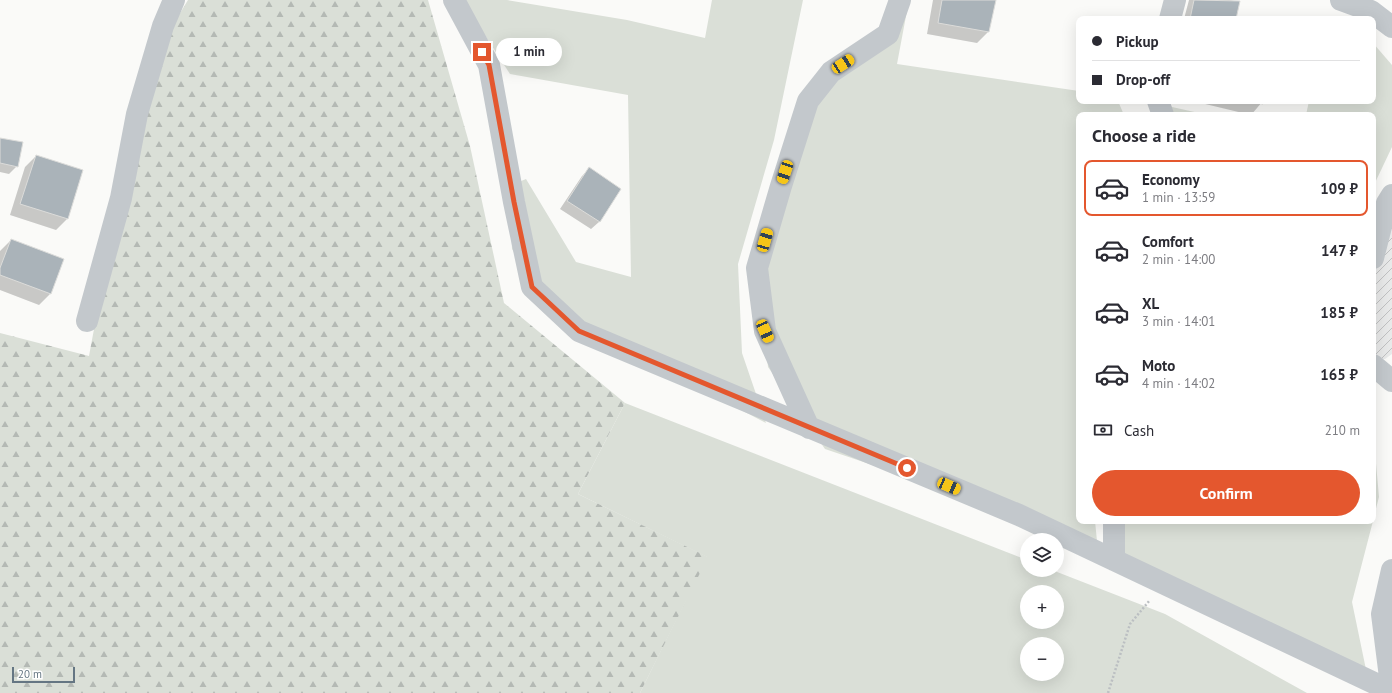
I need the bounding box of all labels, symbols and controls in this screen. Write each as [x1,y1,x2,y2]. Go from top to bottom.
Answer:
text: Pickup [1116,32,1159,51]
callout: 1 min [496,38,562,66]
route end [473,43,491,61]
text: 1 min [513,43,545,60]
car [830,52,856,76]
text: Drop-off [1116,70,1170,89]
text: Choose a ride [1092,124,1196,147]
car [776,159,794,185]
icon: car [1094,170,1130,206]
text: Economy [1142,170,1200,189]
text: 109 ₽ [1320,179,1358,198]
text: 1 min · 13:59 [1142,189,1215,206]
car [756,227,774,253]
icon: car [1094,232,1130,268]
text: Comfort [1142,232,1194,251]
text: 147 ₽ [1321,241,1358,260]
text: 2 min · 14:00 [1142,251,1215,268]
icon: car [1094,294,1130,330]
text: XL [1142,294,1159,313]
text: 185 ₽ [1320,303,1358,322]
text: 3 min · 14:01 [1142,313,1215,330]
car [755,318,775,344]
icon: car [1094,356,1130,392]
text: Moto [1142,356,1175,375]
text: 165 ₽ [1320,365,1358,384]
text: 4 min · 14:02 [1142,375,1215,392]
icon: cash [1092,419,1114,441]
text: Cash [1124,421,1154,440]
text: 210 m [1325,422,1360,439]
route start [898,459,916,477]
button: Confirm [1092,470,1360,516]
car [936,476,962,496]
map controls [1020,533,1064,681]
button: layers [1020,533,1064,577]
button: + [1020,585,1064,629]
button: − [1020,637,1064,681]
scale bar [12,665,75,684]
text: 20 m [18,667,42,681]

